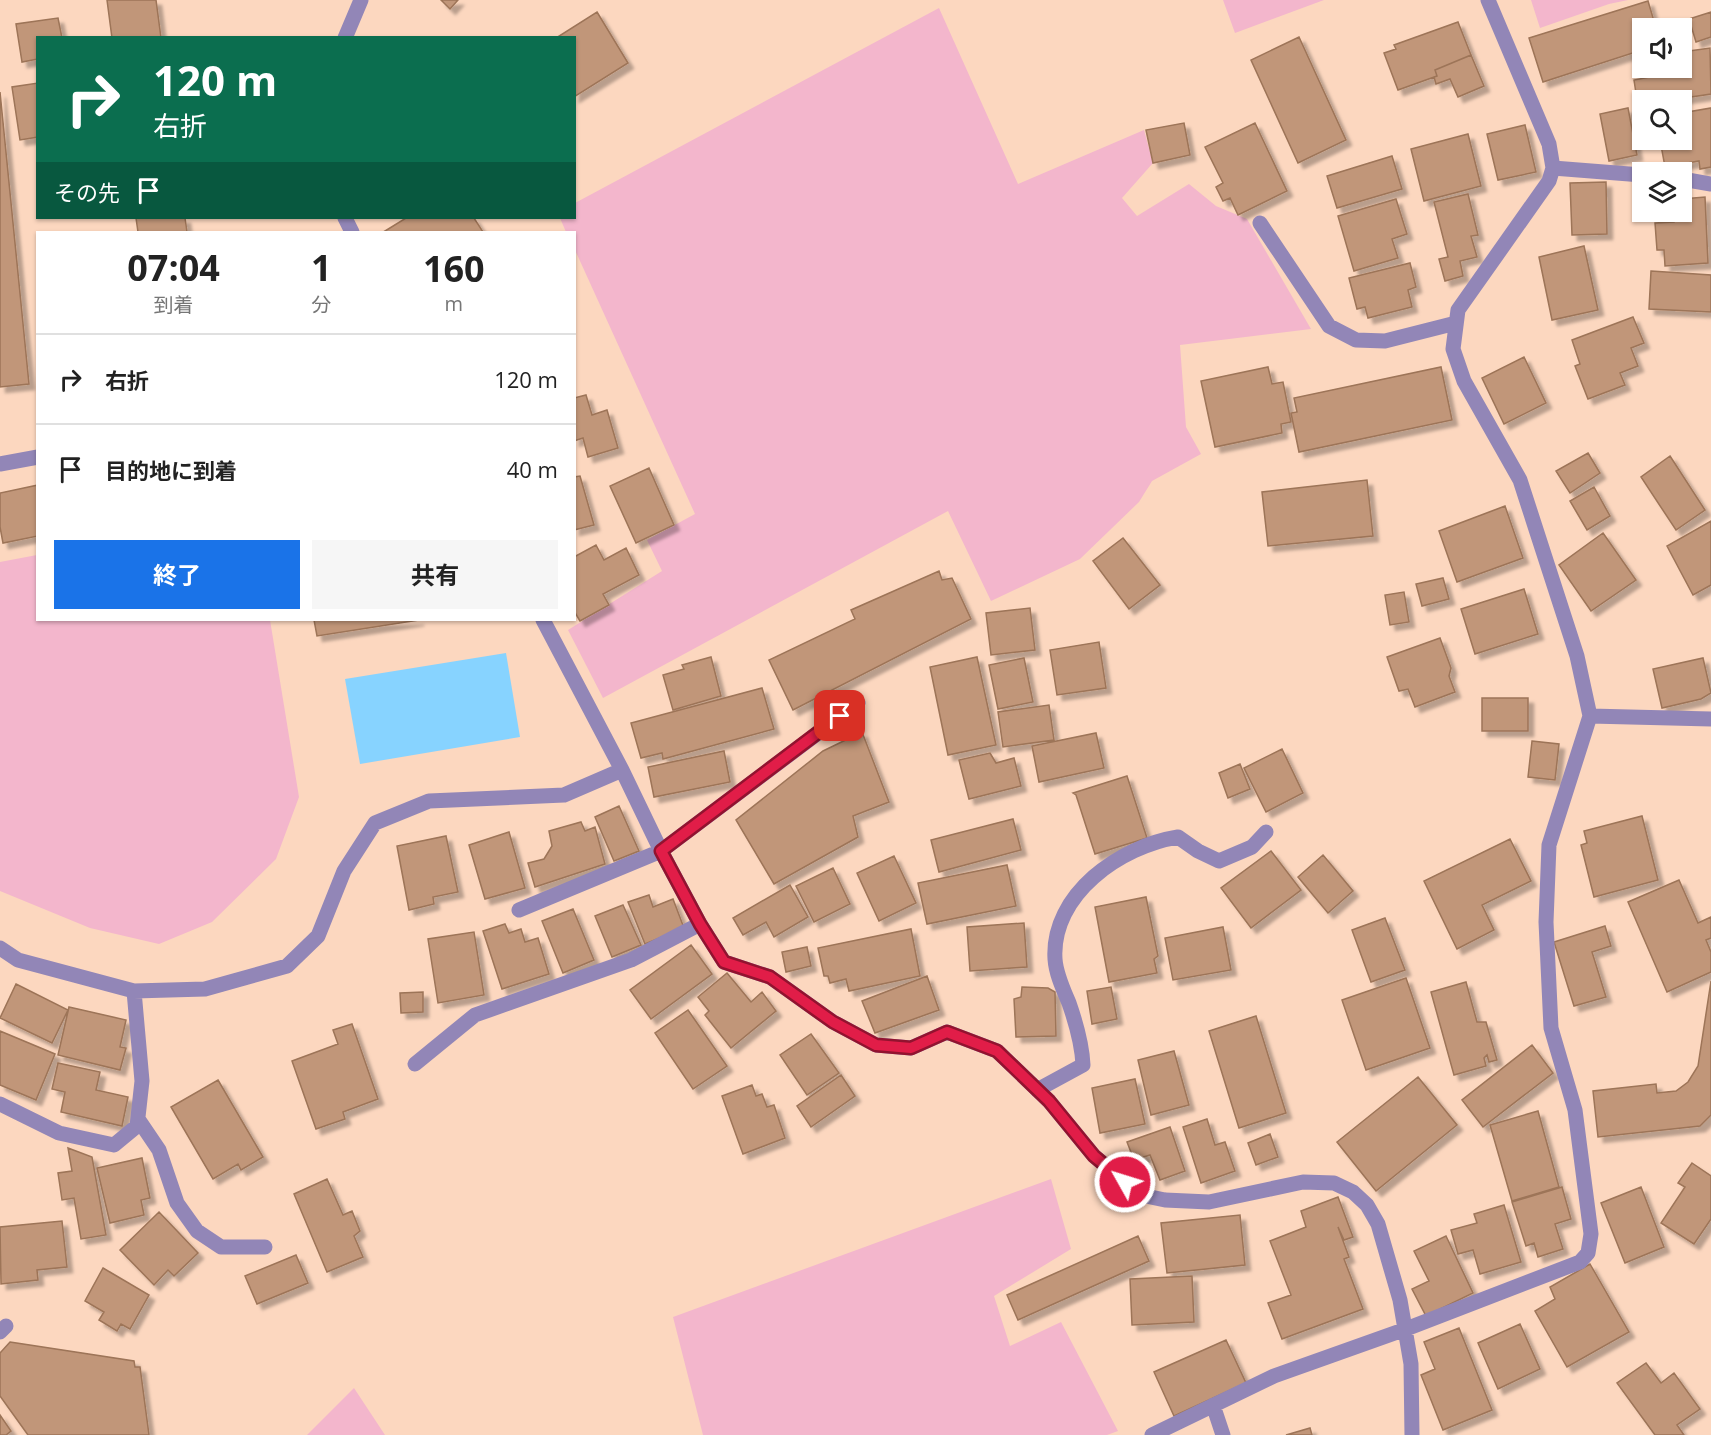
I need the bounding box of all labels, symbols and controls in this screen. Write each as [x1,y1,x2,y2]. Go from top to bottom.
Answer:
map controls [1632,18,1692,222]
button: sound [1632,18,1692,78]
text: 120 m [153,51,277,108]
icon: right [54,60,132,138]
button: search [1632,90,1692,150]
text: 右折 [153,107,207,144]
button: layers [1632,162,1692,222]
icon: arrive [132,174,165,207]
text: その先 [54,177,120,207]
text: 07:04 [127,243,220,292]
text: 1 [311,243,332,292]
text: 160 [423,244,485,293]
text: m [445,290,463,317]
text: 到着 [154,291,194,318]
text: 分 [311,291,331,318]
icon: right [54,363,87,396]
text: 120 m [494,364,558,394]
text: 右折 [105,365,149,395]
icon: arrive [54,453,87,486]
text: 40 m [507,454,558,484]
text: 目的地に到着 [105,455,237,485]
button: 終了 [54,540,300,609]
button: 共有 [312,540,558,609]
pin [814,690,865,741]
icon: arrive [823,699,856,732]
position arrow [1093,1150,1157,1214]

